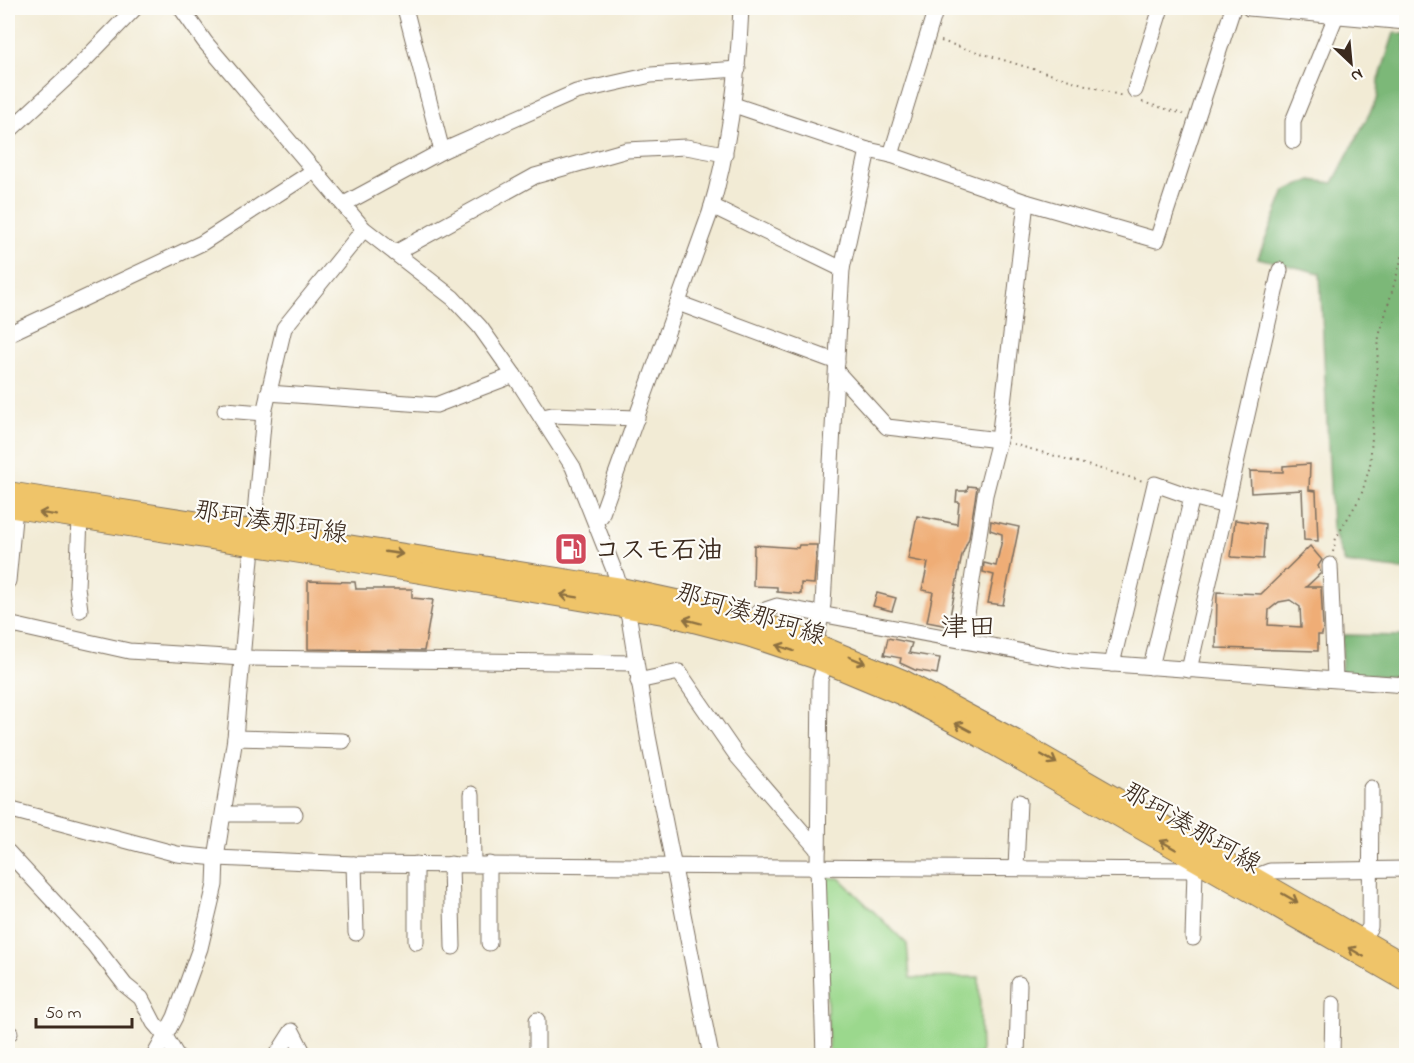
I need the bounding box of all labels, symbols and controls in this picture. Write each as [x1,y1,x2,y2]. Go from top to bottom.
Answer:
north arrow [1321,33,1381,93]
text: N [1346,62,1367,88]
street label: 那珂湊那珂線 [191,493,351,555]
one-way arrow [38,508,58,519]
fuel station icon: コスモ石油 [553,531,589,567]
place label: コスモ石油 [594,533,723,571]
one-way arrow [383,548,403,559]
street label: 那珂湊那珂線 [670,575,830,657]
one-way arrow [560,591,579,602]
district label: 津田 [940,609,996,650]
one-way arrow [682,615,701,627]
one-way arrow [776,642,795,653]
one-way arrow [848,655,866,666]
one-way arrow [955,721,972,733]
one-way arrow [1039,754,1057,765]
street label: 那珂湊那珂線 [1113,774,1268,885]
one-way arrow [1160,839,1177,851]
one-way arrow [1281,893,1299,904]
one-way arrow [1348,946,1365,958]
scale bar [36,991,132,1029]
text: 50 m [45,1001,82,1027]

